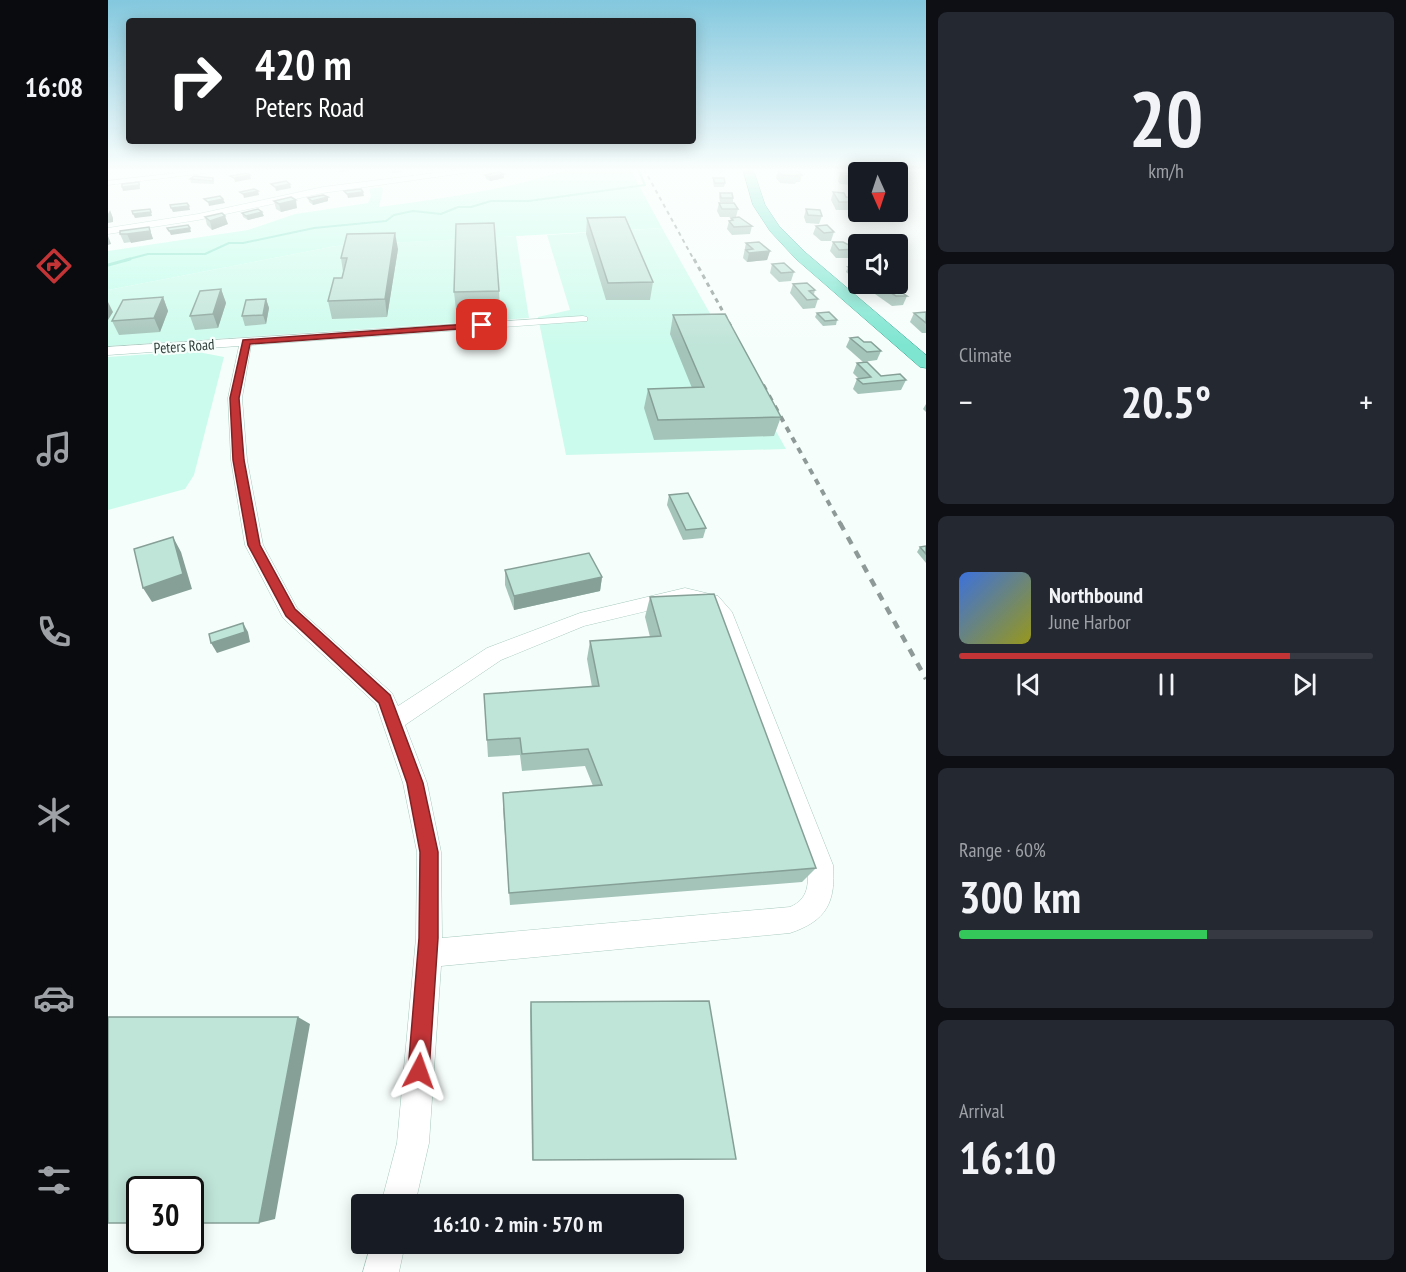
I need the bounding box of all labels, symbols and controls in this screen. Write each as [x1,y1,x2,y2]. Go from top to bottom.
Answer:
text: 420 m [255,37,352,92]
icon: right [156,42,234,120]
text: 20 [1129,68,1203,169]
text: 16:08 [25,70,83,104]
text: Peters Road [255,90,364,124]
text: km/h [1148,158,1184,184]
north arrow [848,162,908,222]
map controls [848,162,908,294]
button: sound [848,234,908,294]
icon: directions [33,245,75,287]
pin [456,299,507,350]
icon: arrive [465,308,498,341]
street label: Peters Road [153,334,215,358]
text: Climate [959,342,1012,368]
text: 20.5° [1121,372,1211,430]
text: − [959,380,973,423]
text: + [1359,380,1373,423]
icon: music [33,428,75,470]
text: Northbound [1049,581,1143,609]
text: June Harbor [1049,609,1131,635]
icon: phone [33,611,75,653]
icon: previous [1012,668,1045,701]
icon: pause [1150,668,1183,701]
icon: next [1288,668,1321,701]
icon: climate [33,794,75,836]
text: Range · 60% [959,837,1046,863]
text: 300 km [959,867,1081,925]
icon: car [33,977,75,1019]
position arrow [387,1039,451,1103]
text: Arrival [959,1098,1004,1124]
text: 16:10 [959,1128,1056,1186]
icon: filters [33,1159,75,1201]
speed limit sign: 30 [126,1176,204,1254]
text: 16:10 · 2 min · 570 m [432,1210,603,1238]

